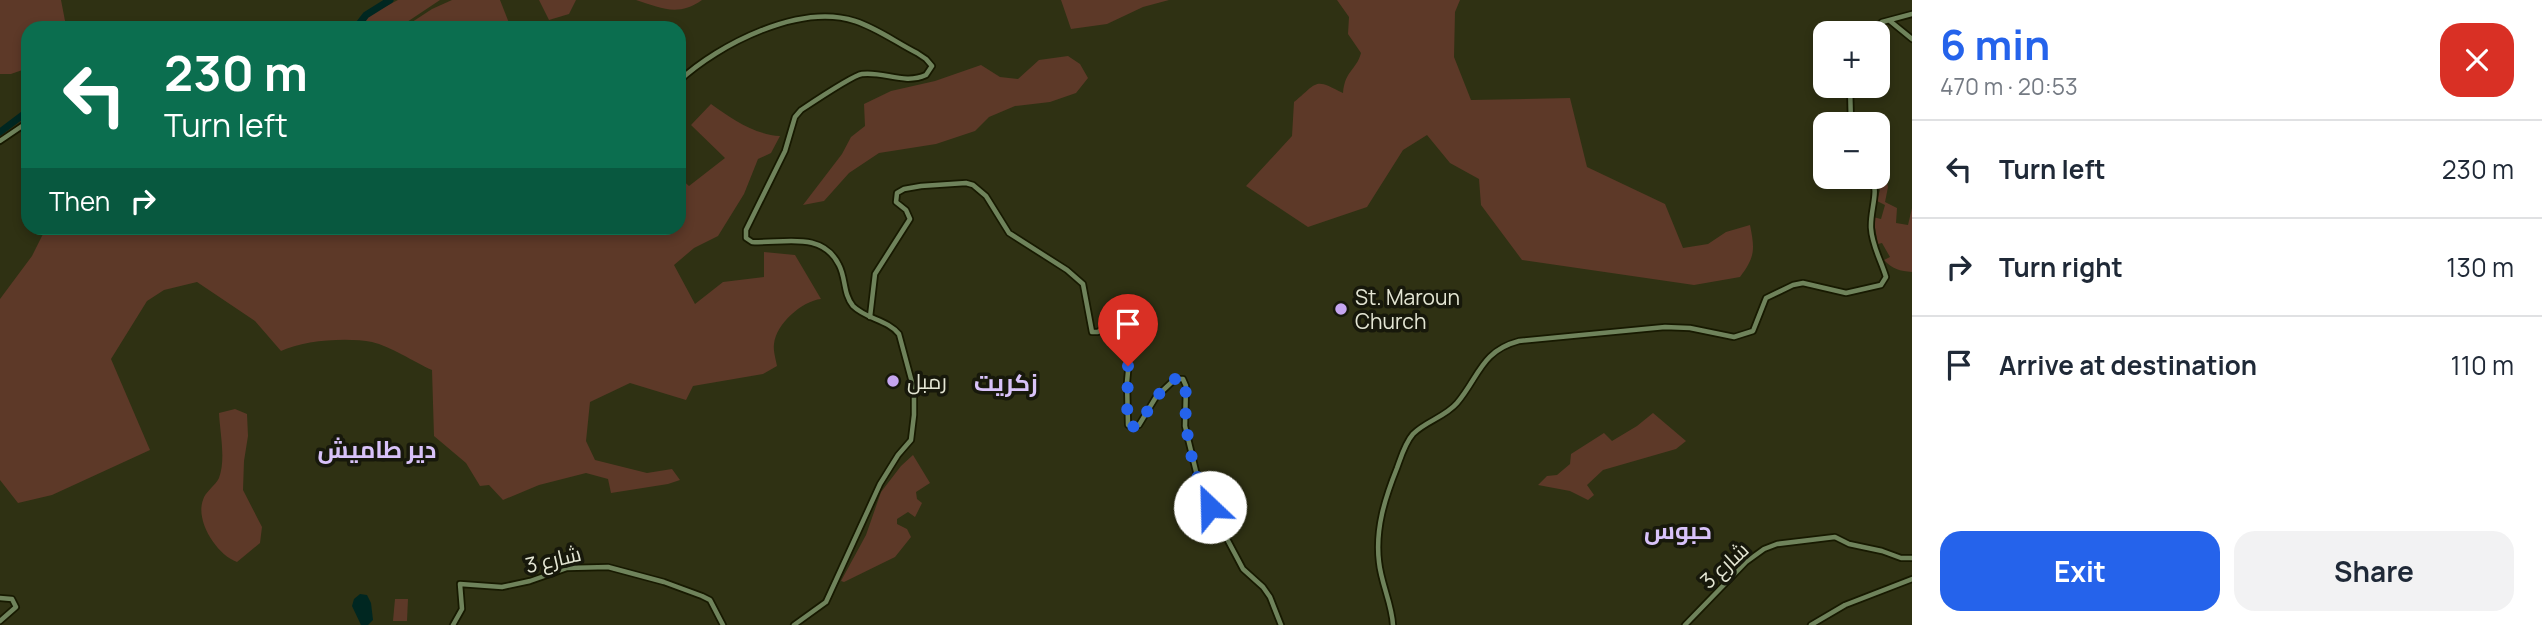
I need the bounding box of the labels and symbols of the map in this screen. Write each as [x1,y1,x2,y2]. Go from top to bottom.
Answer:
place label: St. Maroun Church [1355,283,1460,335]
pin [1098,294,1158,366]
marker: St. Maroun Church [1333,301,1349,317]
district label: زكريت [974,365,1038,398]
place label: رمبل [907,367,947,395]
marker: رمبل [885,373,901,389]
district label: دير طاميش [318,432,436,465]
position arrow [1173,470,1247,544]
district label: حبوس [1644,513,1712,546]
street label: شارع 3 [1694,535,1755,595]
street label: شارع 3 [522,539,584,580]

